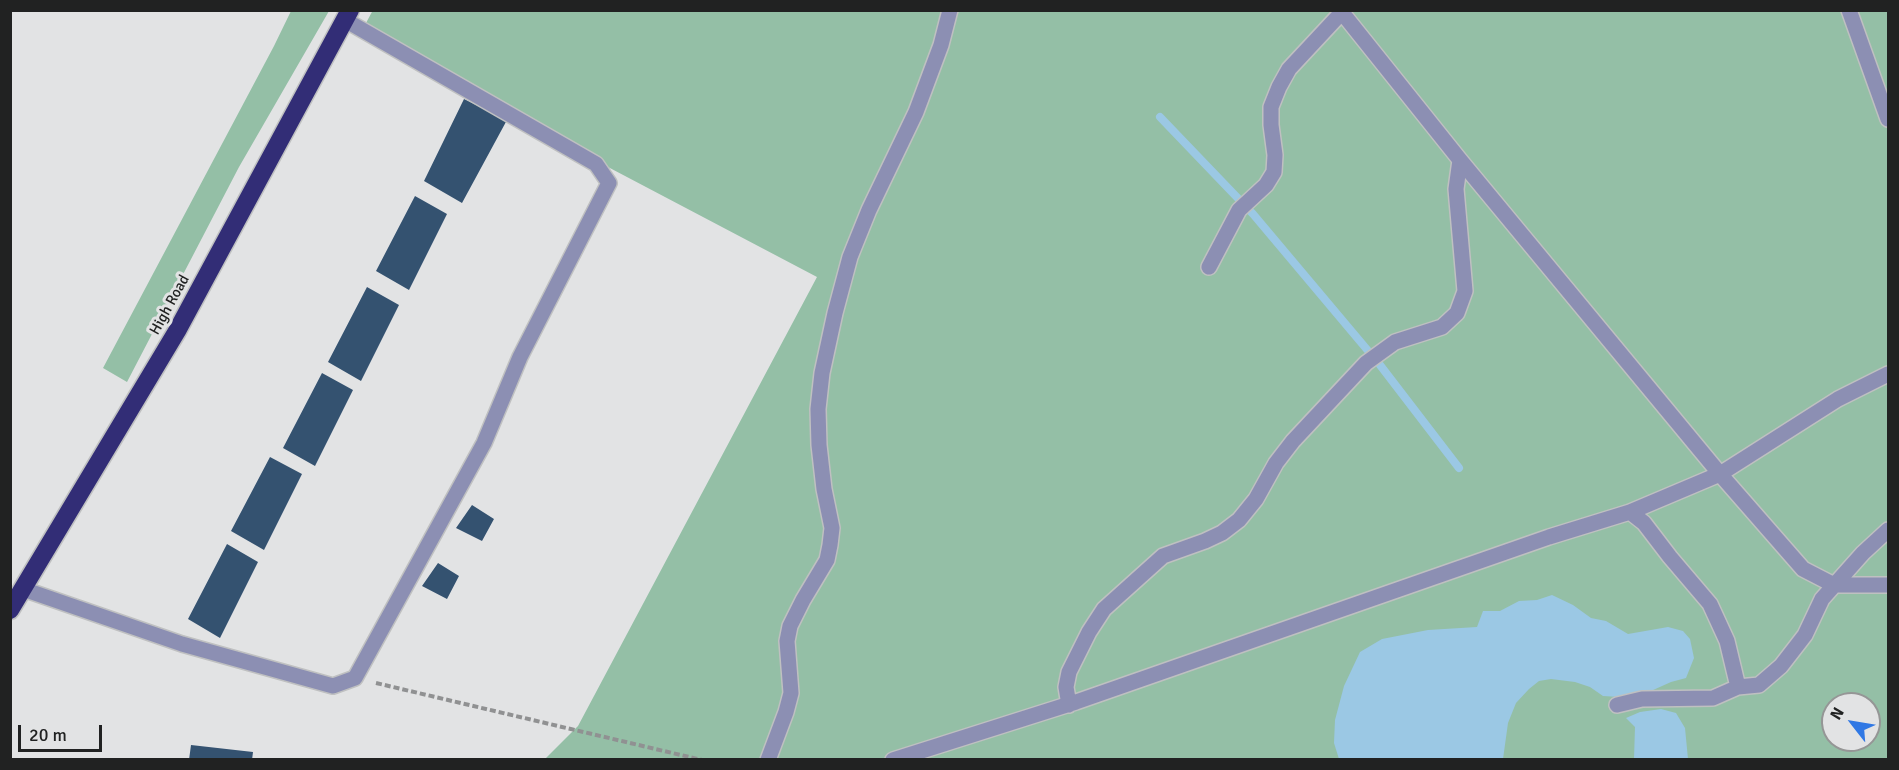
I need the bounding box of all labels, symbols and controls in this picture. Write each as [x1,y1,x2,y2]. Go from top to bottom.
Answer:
street label: High Road [146,272,194,338]
north arrow [1821,692,1881,752]
text: N [1826,704,1849,724]
scale bar [21,713,105,751]
text: 20 m [29,724,67,746]

